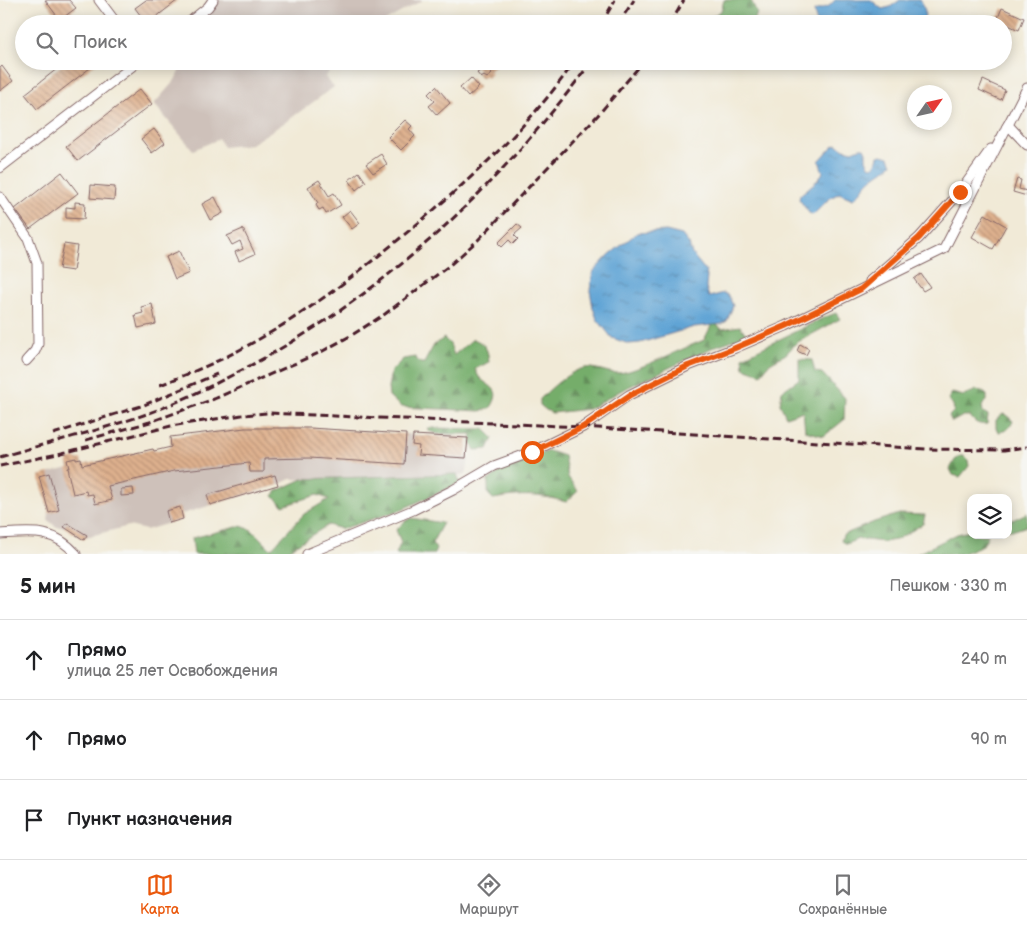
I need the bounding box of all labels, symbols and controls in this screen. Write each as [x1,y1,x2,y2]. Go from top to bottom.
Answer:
search box [15,15,1012,70]
icon: search [33,29,61,57]
text: Поиск [73,31,127,54]
north arrow [907,85,952,130]
route end [949,181,972,204]
route start [521,441,544,464]
map controls [967,494,1012,539]
button: layers [967,494,1012,539]
text: 5 мин [20,574,76,599]
text: Пешком · 330 m [890,577,1007,596]
text: Прямо [67,639,127,662]
icon: ahead [20,646,48,674]
text: 240 m [961,650,1007,669]
text: улица 25 лет Освобождения [67,662,278,681]
icon: ahead [20,726,48,754]
text: Прямо [67,728,127,751]
text: 90 m [971,730,1007,749]
icon: arrive [20,806,48,834]
text: Пункт назначения [67,808,232,831]
tab: Карта [140,871,179,918]
tab: Маршрут [459,871,519,918]
tab: Сохранённые [799,871,887,918]

